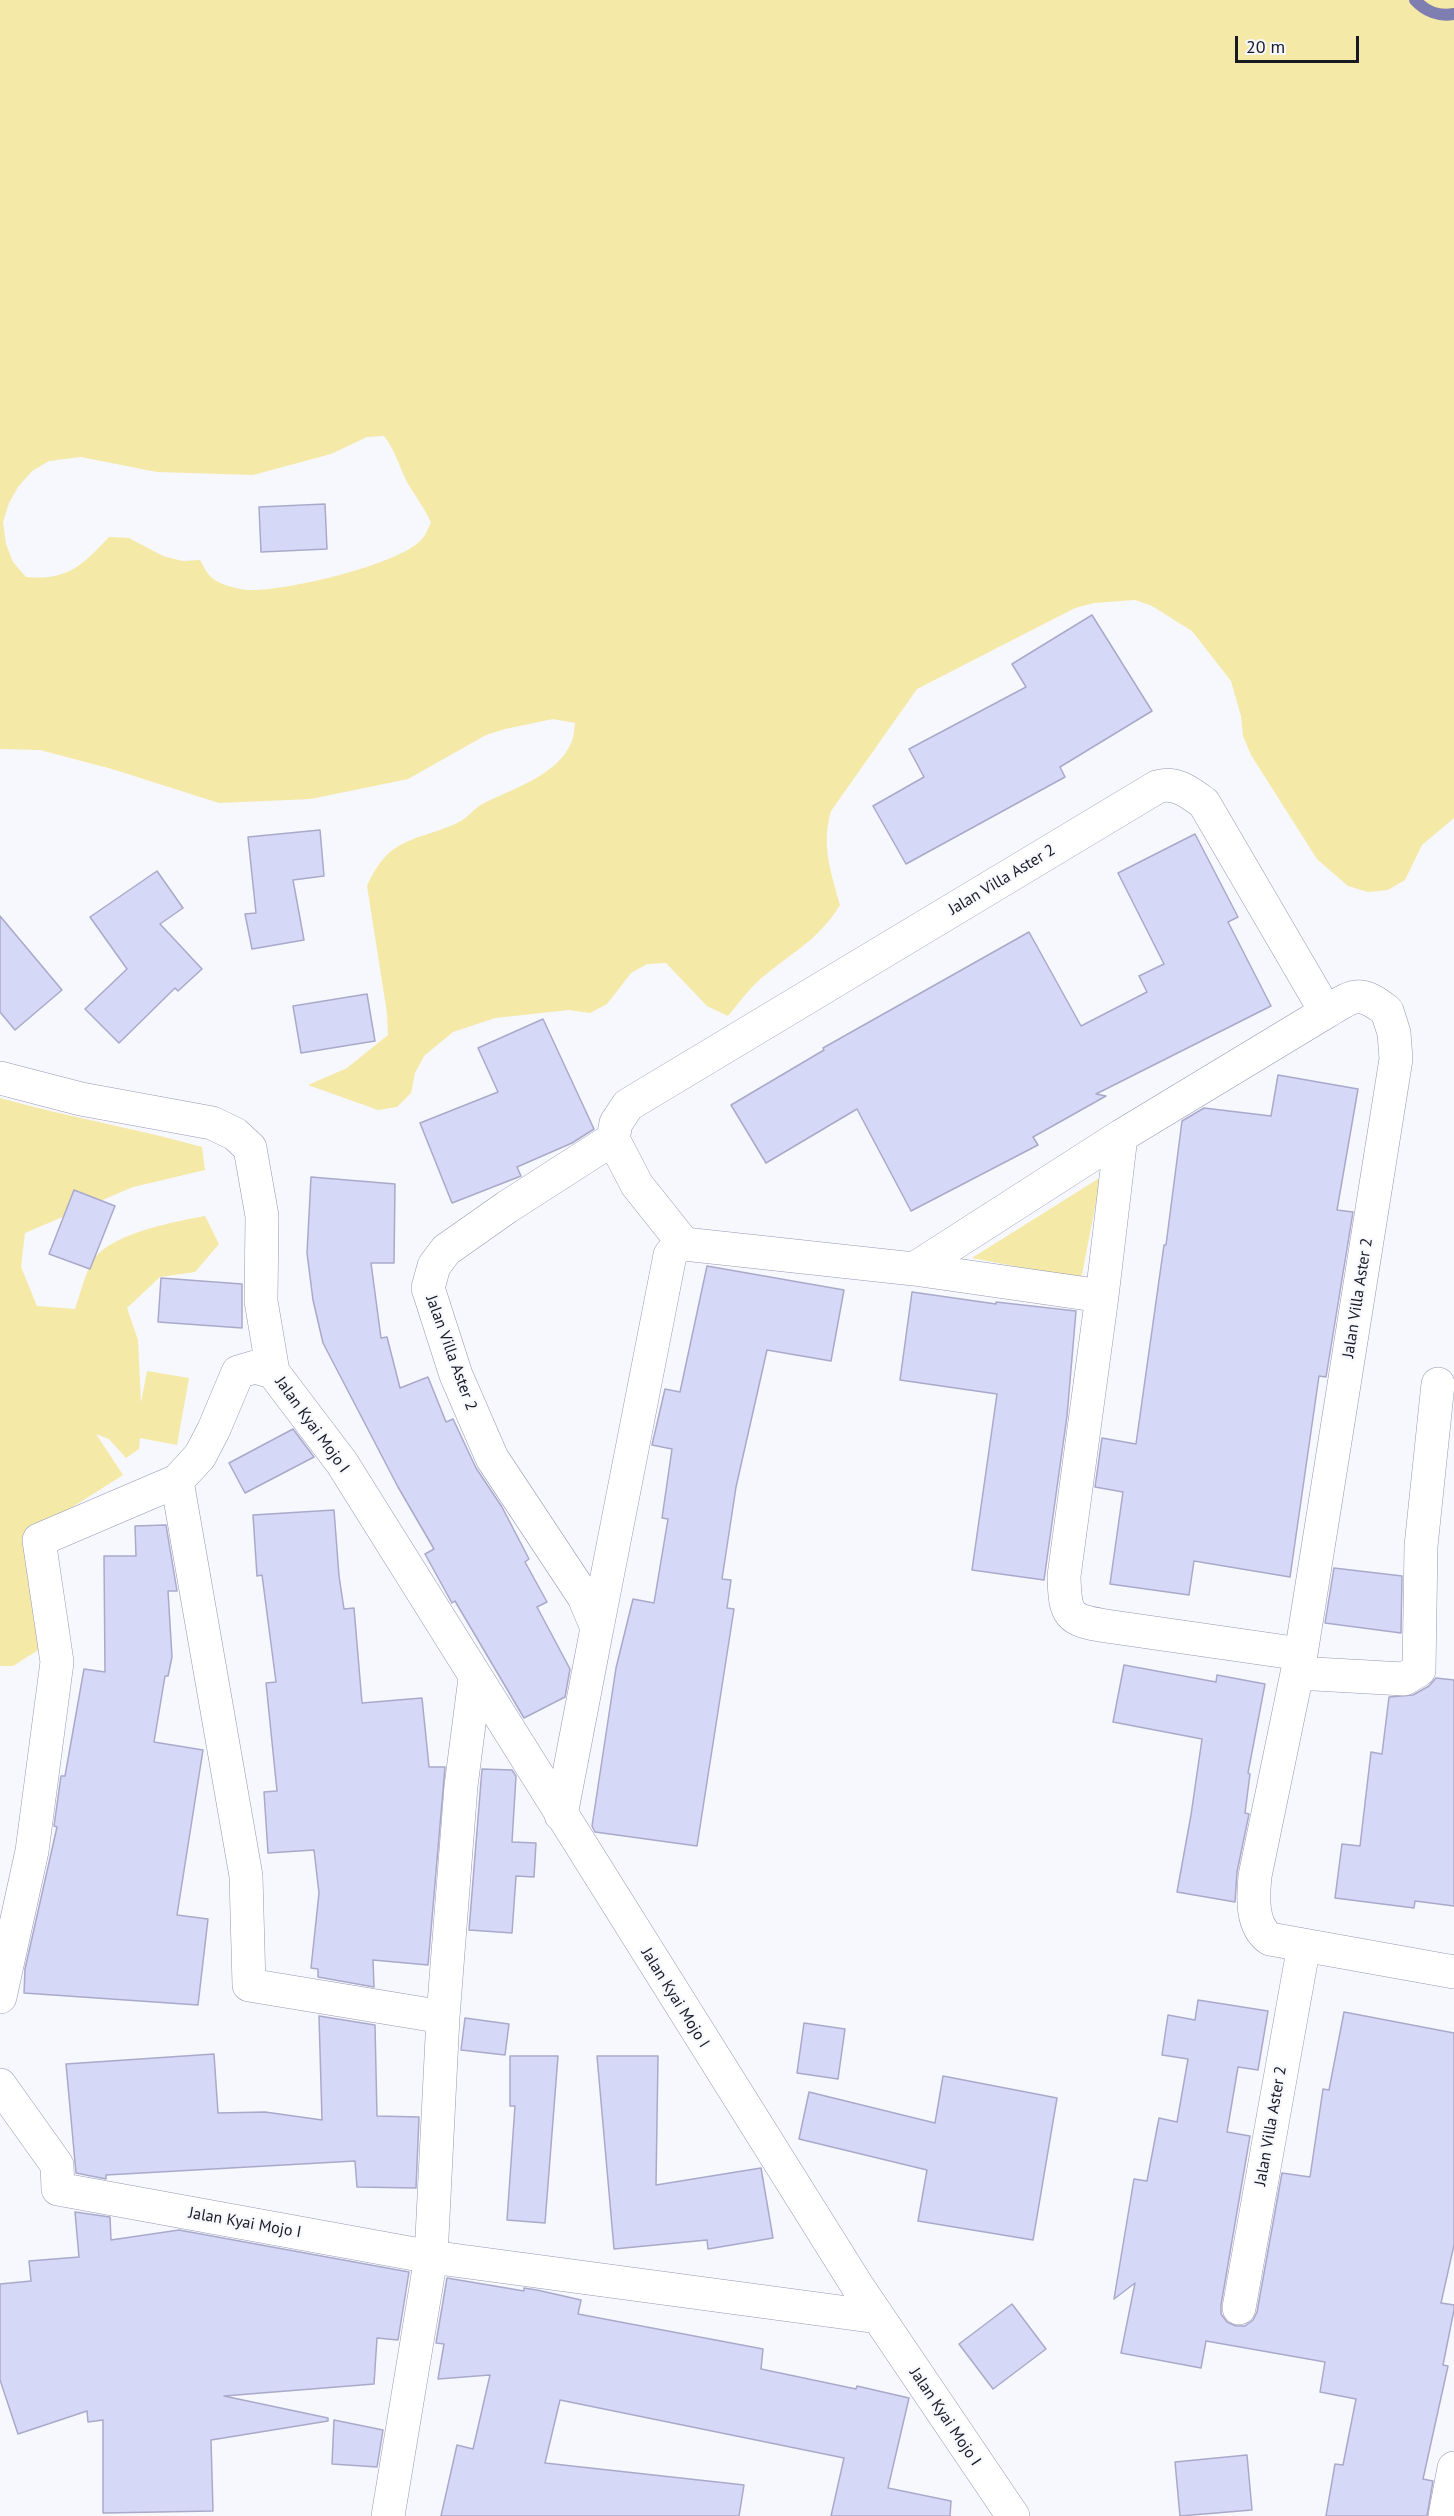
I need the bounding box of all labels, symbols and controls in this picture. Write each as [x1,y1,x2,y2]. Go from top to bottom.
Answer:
scale bar [1238,24,1362,62]
text: 20 m [1246,35,1285,58]
street label: Jalan Villa Aster 2 [945,841,1059,919]
street label: Jalan Villa Aster 2 [1339,1237,1377,1359]
street label: Jalan Villa Aster 2 [421,1293,481,1413]
street label: Jalan Kyai Mojo I [271,1373,353,1477]
street label: Jalan Kyai Mojo I [637,1945,713,2051]
street label: Jalan Villa Aster 2 [1251,2065,1291,2187]
street label: Jalan Kyai Mojo I [187,2204,303,2242]
street label: Jalan Kyai Mojo I [905,2364,985,2470]

